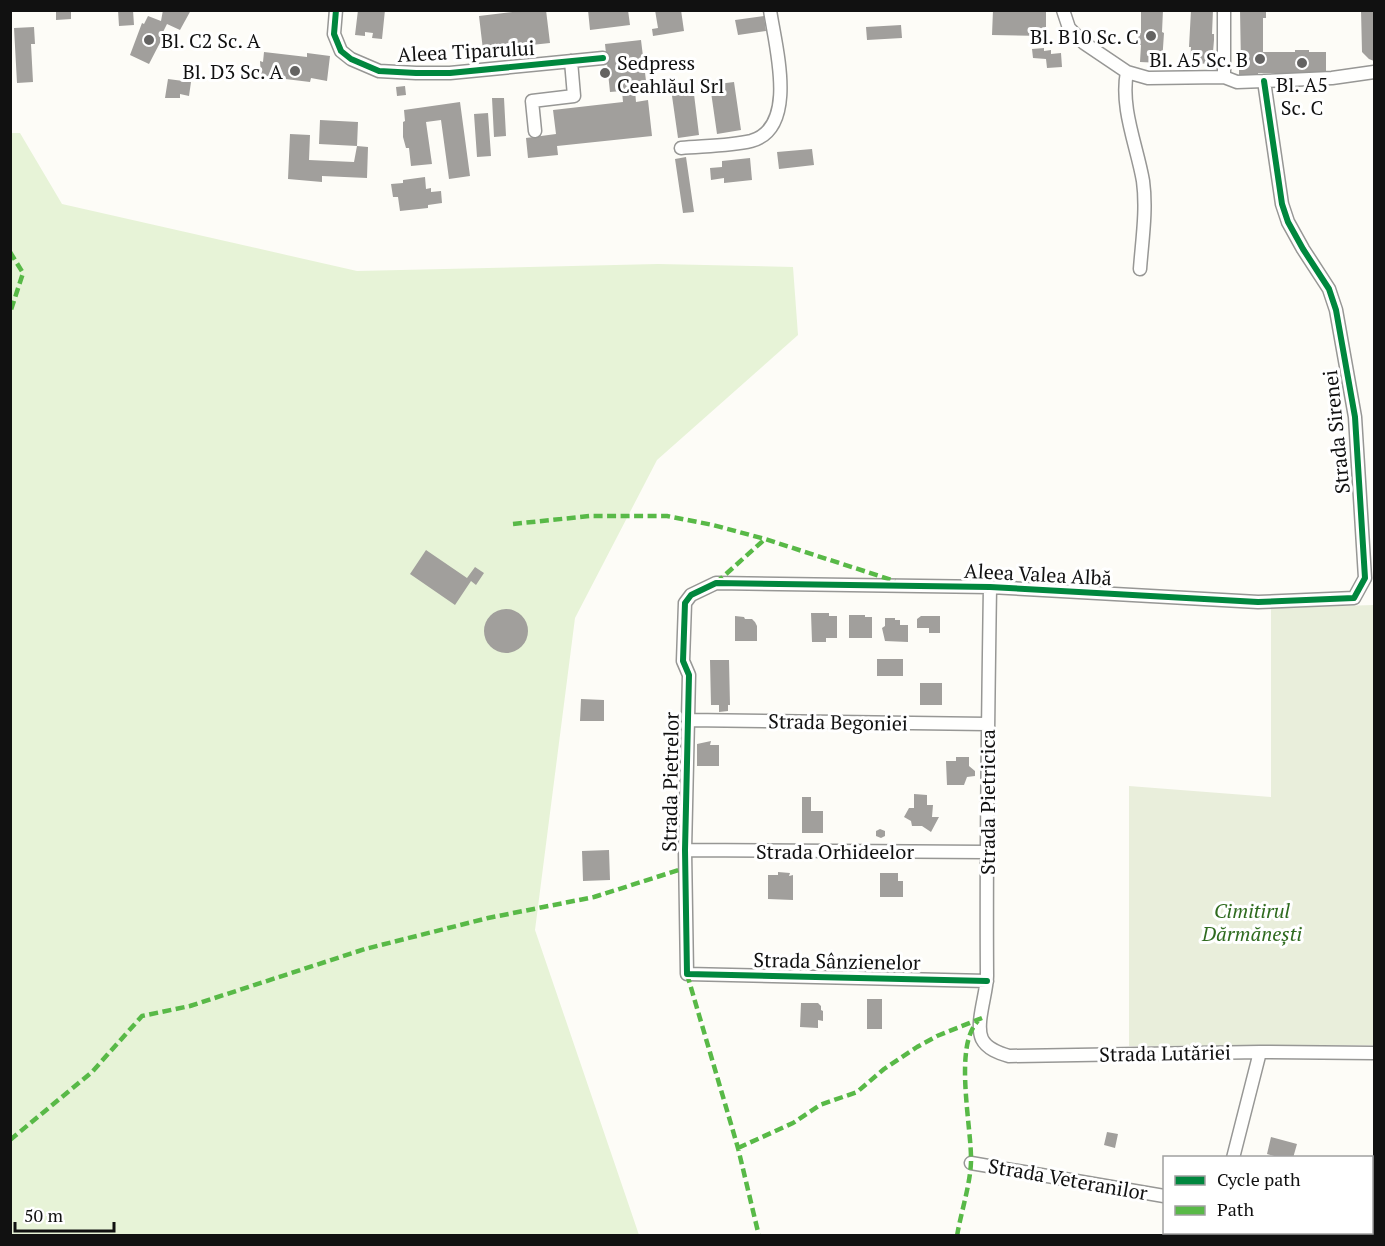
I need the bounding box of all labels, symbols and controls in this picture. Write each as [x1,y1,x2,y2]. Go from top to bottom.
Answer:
place label: Bl. B10 Sc. C [1030,23,1139,50]
place label: Bl. C2 Sc. A [161,27,261,54]
marker: Bl. B10 Sc. C [1144,29,1158,43]
marker: Bl. C2 Sc. A [142,33,156,47]
street label: Aleea Tiparului [397,34,535,68]
place label: Bl. A5 Sc. B [1149,46,1248,73]
place label: Sedpress Ceahlăul Srl [617,49,724,99]
marker: Bl. A5 Sc. B [1253,52,1267,66]
marker: Bl. A5 Sc. C [1295,56,1309,70]
place label: Bl. D3 Sc. A [182,58,283,85]
marker: Bl. D3 Sc. A [288,64,302,78]
marker: Sedpress Ceahlăul Srl [598,66,612,80]
place label: Bl. A5 Sc. C [1276,71,1328,121]
street label: Strada Sirenei [1316,369,1356,495]
street label: Aleea Valea Albă [964,557,1112,591]
street label: Strada Begoniei [768,707,908,737]
street label: Strada Pietrelor [655,712,685,852]
street label: Strada Pietricica [974,729,1001,875]
street label: Strada Orhideelor [756,838,914,865]
park label: Cimitirul Dărmănești [1201,897,1302,947]
street label: Strada Sânzienelor [753,946,921,976]
street label: Strada Lutăriei [1099,1038,1231,1068]
street label: Strada Veteranilor [986,1152,1150,1206]
legend [1163,1156,1373,1234]
text: Cycle path [1217,1167,1301,1191]
scale bar [15,1195,114,1233]
text: Path [1217,1197,1254,1221]
text: 50 m [24,1203,64,1227]

